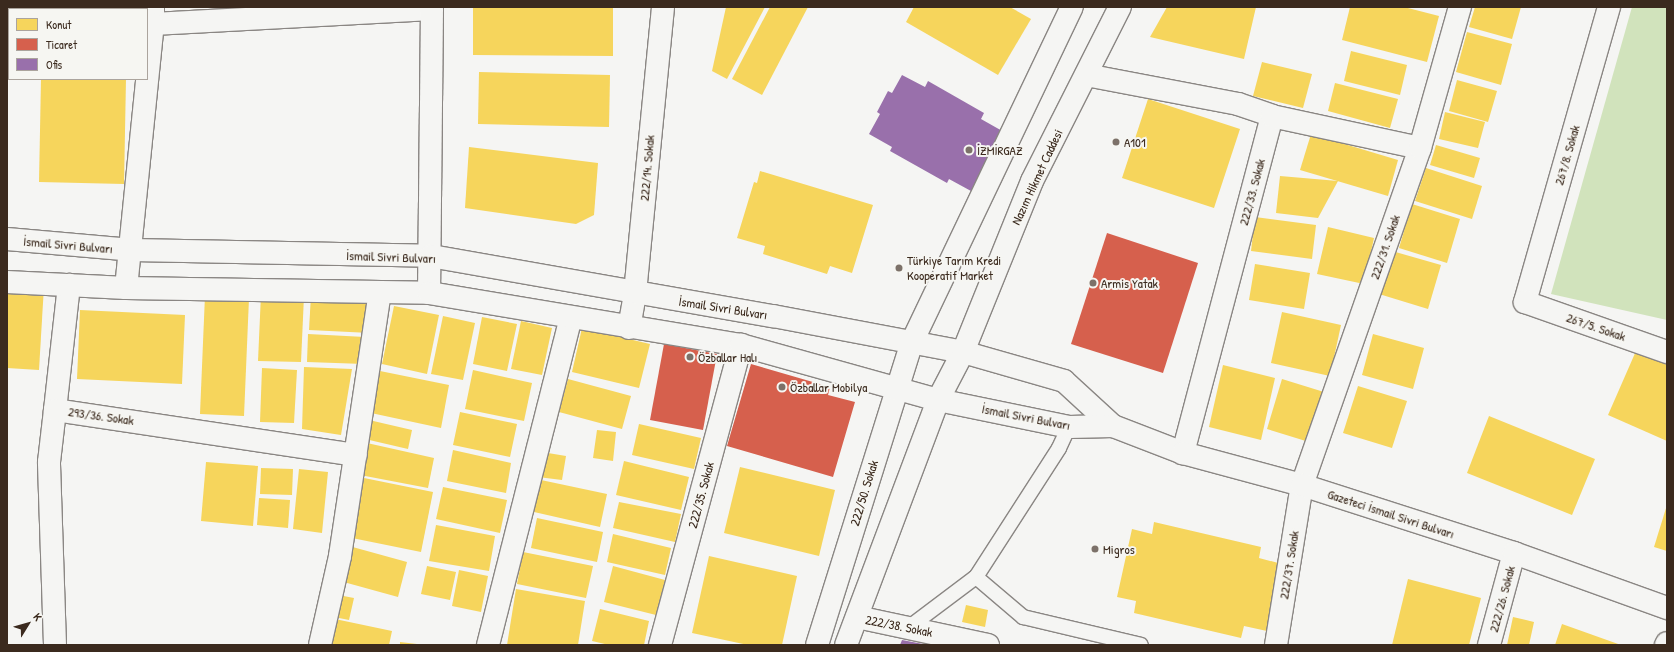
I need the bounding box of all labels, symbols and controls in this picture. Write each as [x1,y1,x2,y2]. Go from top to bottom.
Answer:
legend [8,8,148,80]
text: Konut [46,16,71,33]
text: Ticaret [46,36,77,53]
text: Ofis [46,56,62,73]
street label: 267/8. Sokak [1551,123,1583,187]
street label: Nazım Hikmet Caddesi [1008,127,1066,227]
street label: 222/14. Sokak [636,134,658,202]
place label: A101 [1124,134,1146,150]
marker: A101 [1111,137,1121,147]
place label: İZMİRGAZ [977,142,1023,158]
marker: İZMİRGAZ [964,145,974,155]
street label: 222/33. Sokak [1236,157,1268,227]
street label: 222/31. Sokak [1367,213,1403,281]
street label: İsmail Sivri Bulvarı [23,233,113,257]
street label: İsmail Sivri Bulvarı [346,248,436,266]
place label: Türkiye Tarım Kredi Kooperatif Market [907,253,1001,284]
marker: Türkiye Tarım Kredi Kooperatif Market [894,263,904,273]
place label: Armis Yatak [1101,275,1158,291]
marker: Armis Yatak [1088,278,1098,288]
street label: İsmail Sivri Bulvarı [677,293,769,323]
street label: 267/5. Sokak [1564,310,1628,344]
place label: Özballar Halı [698,349,757,365]
marker: Özballar Halı [685,352,695,362]
place label: Özballar Mobilya [790,379,867,395]
marker: Özballar Mobilya [777,382,787,392]
street label: İsmail Sivri Bulvarı [980,401,1072,433]
street label: 293/36. Sokak [67,404,135,428]
street label: 222/50. Sokak [847,458,881,528]
street label: 222/35. Sokak [685,460,717,530]
street label: Gazeteci İsmail Sivri Bulvarı [1326,486,1456,542]
street label: 222/37. Sokak [1276,530,1302,600]
place label: Migros [1103,541,1135,557]
marker: Migros [1090,544,1100,554]
street label: 222/26. Sokak [1486,564,1518,634]
north arrow [8,604,48,644]
text: K [30,610,45,623]
street label: 222/38. Sokak [864,612,934,640]

